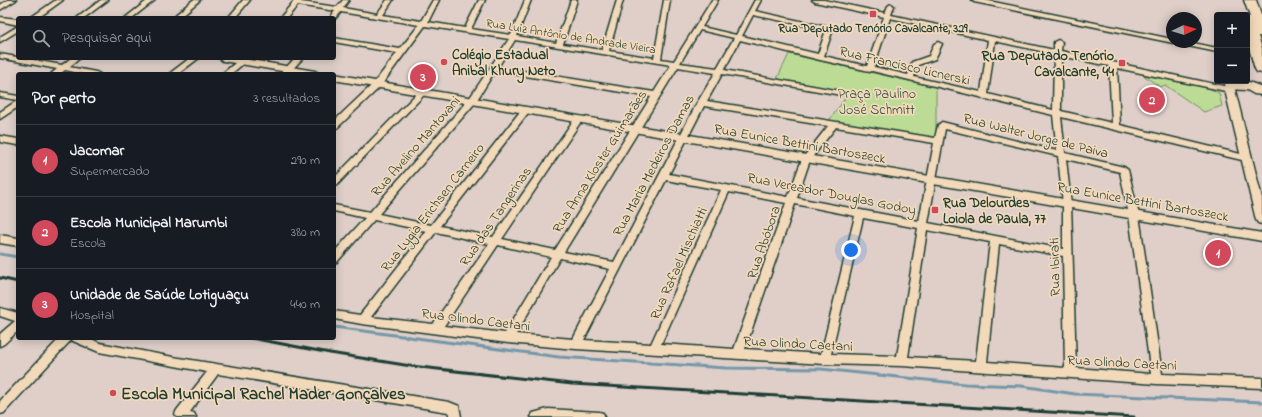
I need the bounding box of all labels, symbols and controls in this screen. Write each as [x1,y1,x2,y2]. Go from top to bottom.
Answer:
marker: Rua Deputado Tenório Cavalcante, 329 [868,9,878,19]
north arrow [1166,12,1202,48]
map controls [1214,12,1250,84]
button: + [1214,12,1250,48]
street label: Rua Luiz Antônio de Andrade Vieira [485,15,657,59]
search box [16,16,336,60]
place label: Rua Deputado Tenório Cavalcante, 329 [777,20,968,38]
icon: search [30,27,52,49]
text: Pesquisar aqui [62,27,151,49]
street label: Rua Francisco Licnerski [837,41,972,92]
place label: Colégio Estadual Anibal Khury Neto [452,45,556,84]
place label: Rua Deputado Tenório Cavalcante, 44 [981,46,1114,83]
button: − [1214,48,1250,84]
marker: Colégio Estadual Anibal Khury Neto [439,57,449,67]
marker: Rua Deputado Tenório Cavalcante, 44 [1117,58,1127,68]
pin: 3 [410,62,436,92]
park label: Praça Paulino José Schmitt [838,84,916,121]
pin: 2 [1139,85,1165,115]
text: Por perto [32,86,96,111]
street label: Rua Anna Kloster Guimarães [548,86,653,237]
text: 3 resultados [253,89,320,108]
street label: Rua Maria Medeiros Damas [608,91,701,240]
street label: Rua Avelino Mantovani [366,92,466,202]
street label: Rua Walter Jorge de Paiva [961,108,1110,166]
street label: Rua Eunice Bettini Bartoszeck [712,119,888,170]
street label: Rua Lygia Erichsen Carneiro [376,139,491,277]
text: Jacomar [70,140,124,162]
text: 1 [43,151,47,170]
text: 290 m [291,151,320,170]
text: Supermercado [70,162,149,181]
street label: Rua das Tangerinas [455,163,538,271]
street label: Rua Vereador Douglas Godoy [745,168,918,222]
street label: Rua Eunice Bettini Bartoszeck [1055,177,1231,228]
place label: Rua Delourdes Loiola de Paula, 77 [942,193,1046,230]
street label: Rua Abóbora [742,203,787,282]
street label: Rua Rafael Mischiatti [645,204,714,323]
marker: Rua Delourdes Loiola de Paula, 77 [930,205,940,215]
text: Escola Municipal Marumbi [70,212,227,234]
text: 2 [42,223,48,242]
text: 380 m [291,223,320,242]
text: Escola [70,234,106,253]
street label: Rua Ibirati [1044,237,1067,297]
pin: 1 [1205,238,1231,268]
your location [841,240,861,260]
text: Unidade de Saúde Lotiguaçu [70,284,249,306]
text: 3 [42,295,48,314]
text: 440 m [290,295,320,314]
street label: Rua Olindo Caetani [420,303,531,338]
text: Hospital [70,306,114,325]
street label: Rua Olindo Caetani [743,331,853,358]
street label: Rua Olindo Caetani [1067,350,1177,377]
place label: Escola Municipal Rachel Mader Gonçalves [121,382,406,407]
marker: Escola Municipal Rachel Mader Gonçalves [108,388,118,398]

